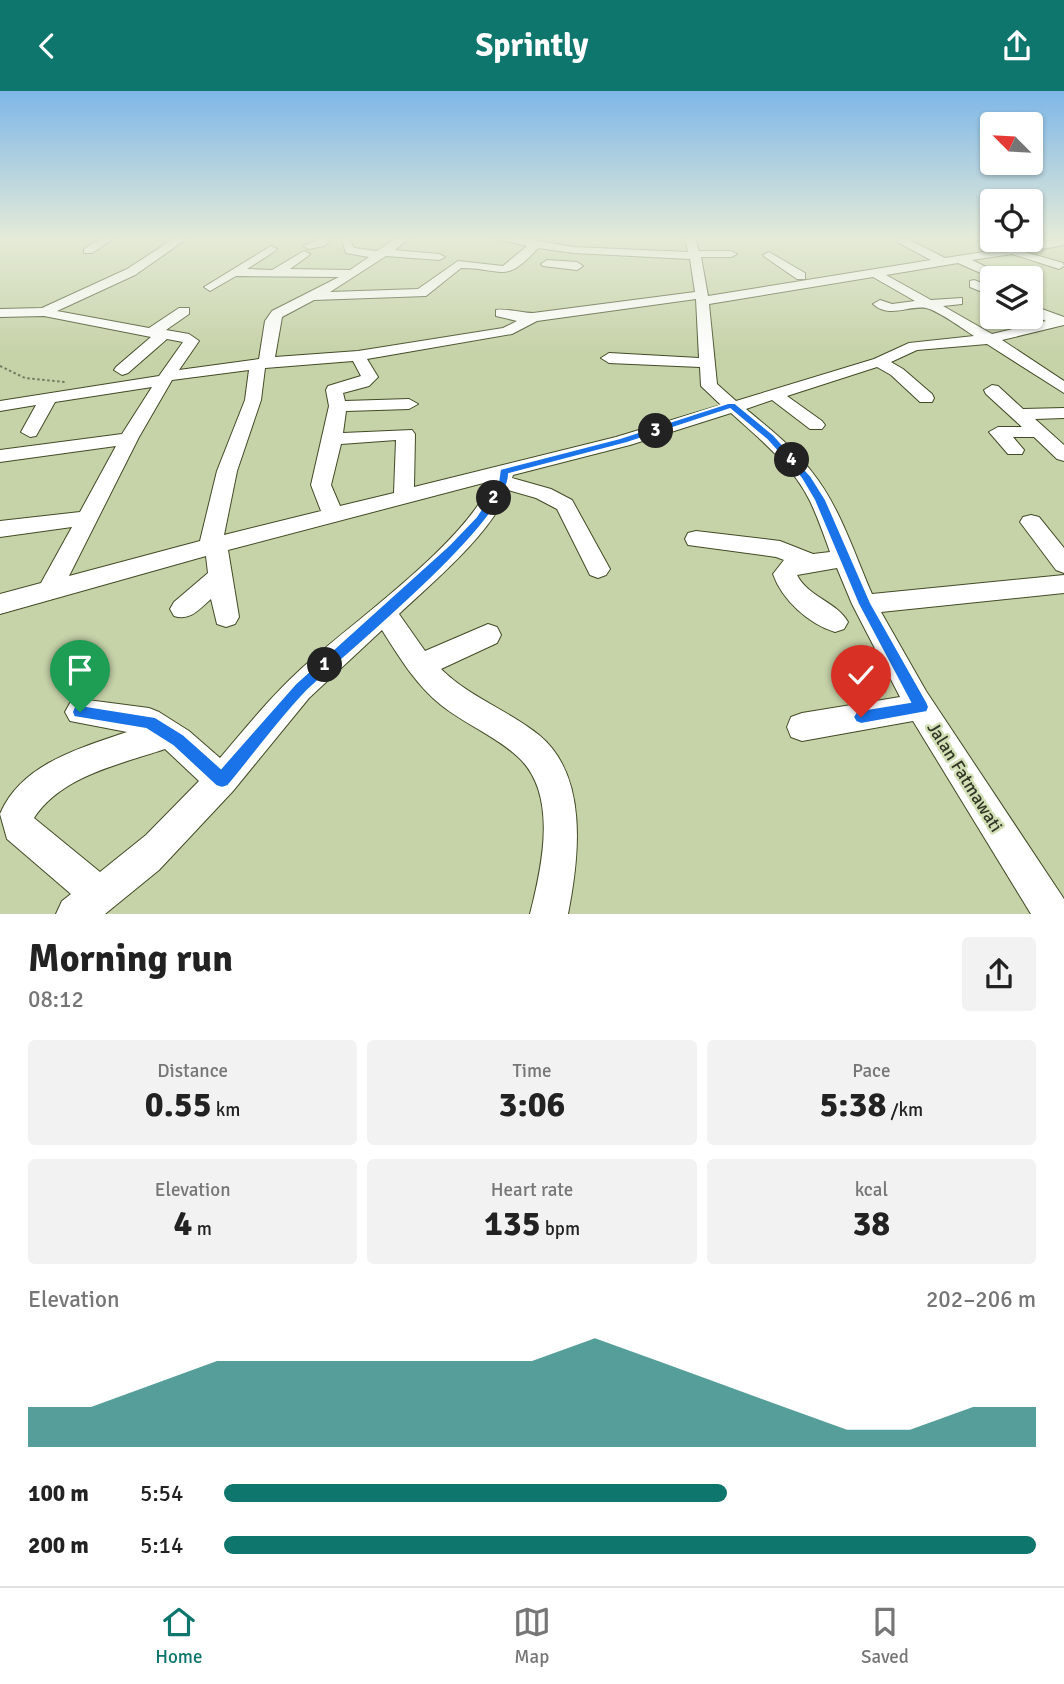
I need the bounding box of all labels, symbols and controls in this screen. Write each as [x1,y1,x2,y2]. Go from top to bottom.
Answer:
text: Sprintly [476,26,588,65]
icon: back [28,27,66,65]
icon: share [998,27,1036,65]
north arrow [980,112,1043,175]
map controls [980,112,1043,329]
button: locate [980,189,1043,252]
button: layers [980,266,1043,329]
pin: 3 [638,413,674,449]
text: 3 [650,418,661,442]
pin: 4 [774,443,810,477]
text: 4 [786,447,797,471]
pin: 2 [476,481,512,515]
text: 2 [488,485,499,509]
pin [50,640,110,712]
pin [831,645,891,717]
pin: 1 [308,647,342,683]
icon: arrive [61,651,99,689]
text: 1 [319,652,330,676]
icon: check [842,656,880,694]
street label: Jalan Fatmawati [922,718,1008,836]
text: Morning run [28,935,233,982]
button: share [962,937,1036,1011]
text: 08:12 [28,985,84,1014]
text: Distance [157,1059,228,1083]
text: Time [512,1059,552,1083]
text: Pace [852,1059,890,1083]
text: 0.55 [145,1083,212,1126]
text: 3:06 [498,1083,566,1126]
text: 5:38 [819,1083,886,1126]
text: km [212,1098,240,1122]
text: /km [886,1098,923,1122]
text: Elevation [155,1178,231,1202]
text: Heart rate [491,1178,573,1202]
text: kcal [855,1178,888,1202]
text: 4 [174,1202,192,1245]
text: 135 [484,1202,541,1245]
text: 38 [852,1202,890,1245]
text: m [192,1217,212,1241]
text: bpm [541,1217,580,1241]
text: Elevation [28,1285,120,1314]
text: 202–206 m [926,1285,1036,1314]
text: 100 m [28,1479,89,1508]
text: 5:54 [140,1479,183,1508]
text: 200 m [28,1531,89,1560]
text: 5:14 [140,1531,183,1560]
tab: Home [155,1603,202,1669]
tab: Map [513,1603,551,1669]
tab: Saved [861,1603,909,1669]

